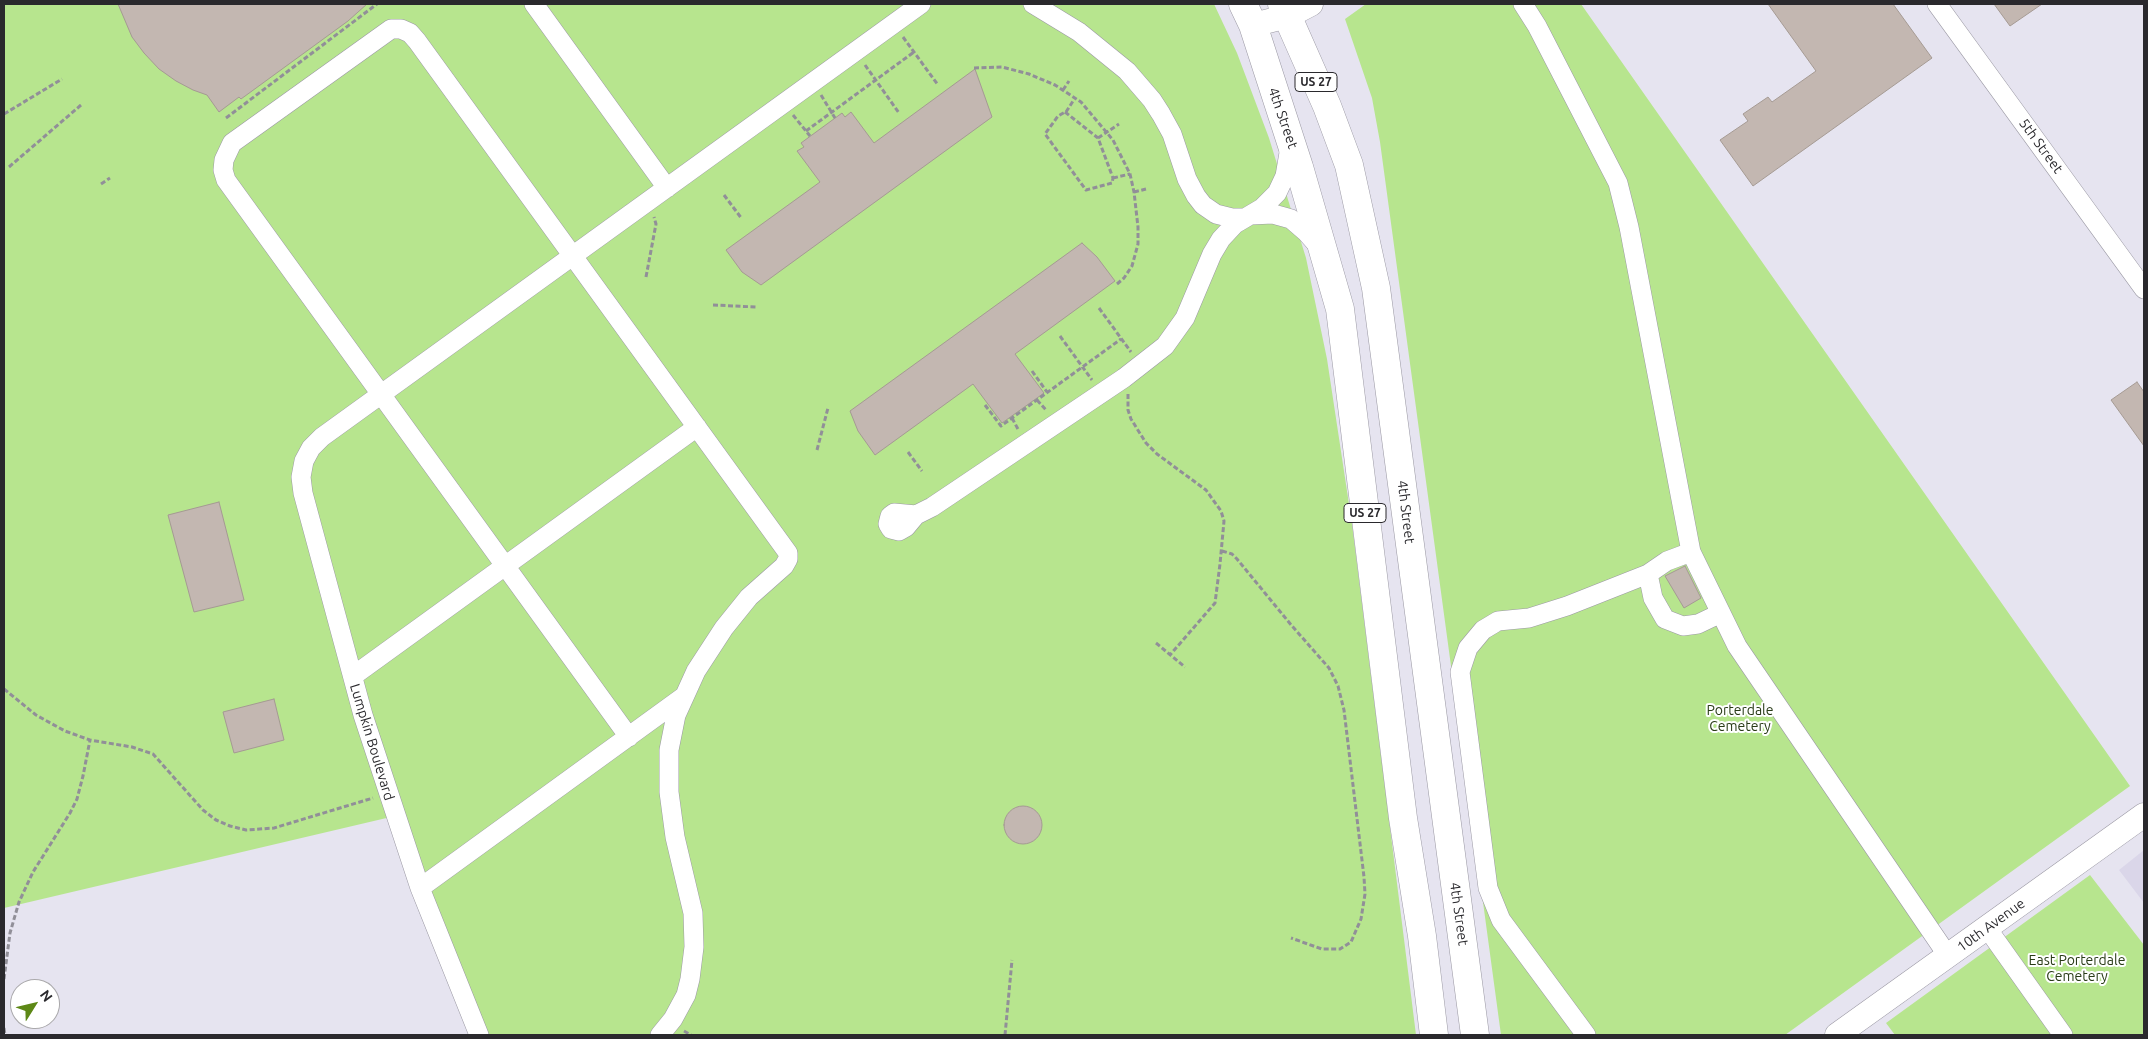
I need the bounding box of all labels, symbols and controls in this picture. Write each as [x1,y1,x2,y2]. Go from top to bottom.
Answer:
road number: US 27 [1295,72,1337,91]
street label: 4th Street [1265,85,1301,151]
street label: 5th Street [2015,115,2067,177]
street label: 4th Street [1394,479,1418,545]
road number: US 27 [1344,503,1386,522]
street label: Lumpkin Boulevard [346,682,398,802]
park label: Porterdale Cemetery [1707,702,1773,734]
street label: 4th Street [1446,881,1472,947]
street label: 10th Avenue [1954,895,2028,955]
park label: East Porterdale Cemetery [2029,952,2125,984]
north arrow [10,979,60,1029]
text: N [37,987,56,1005]

